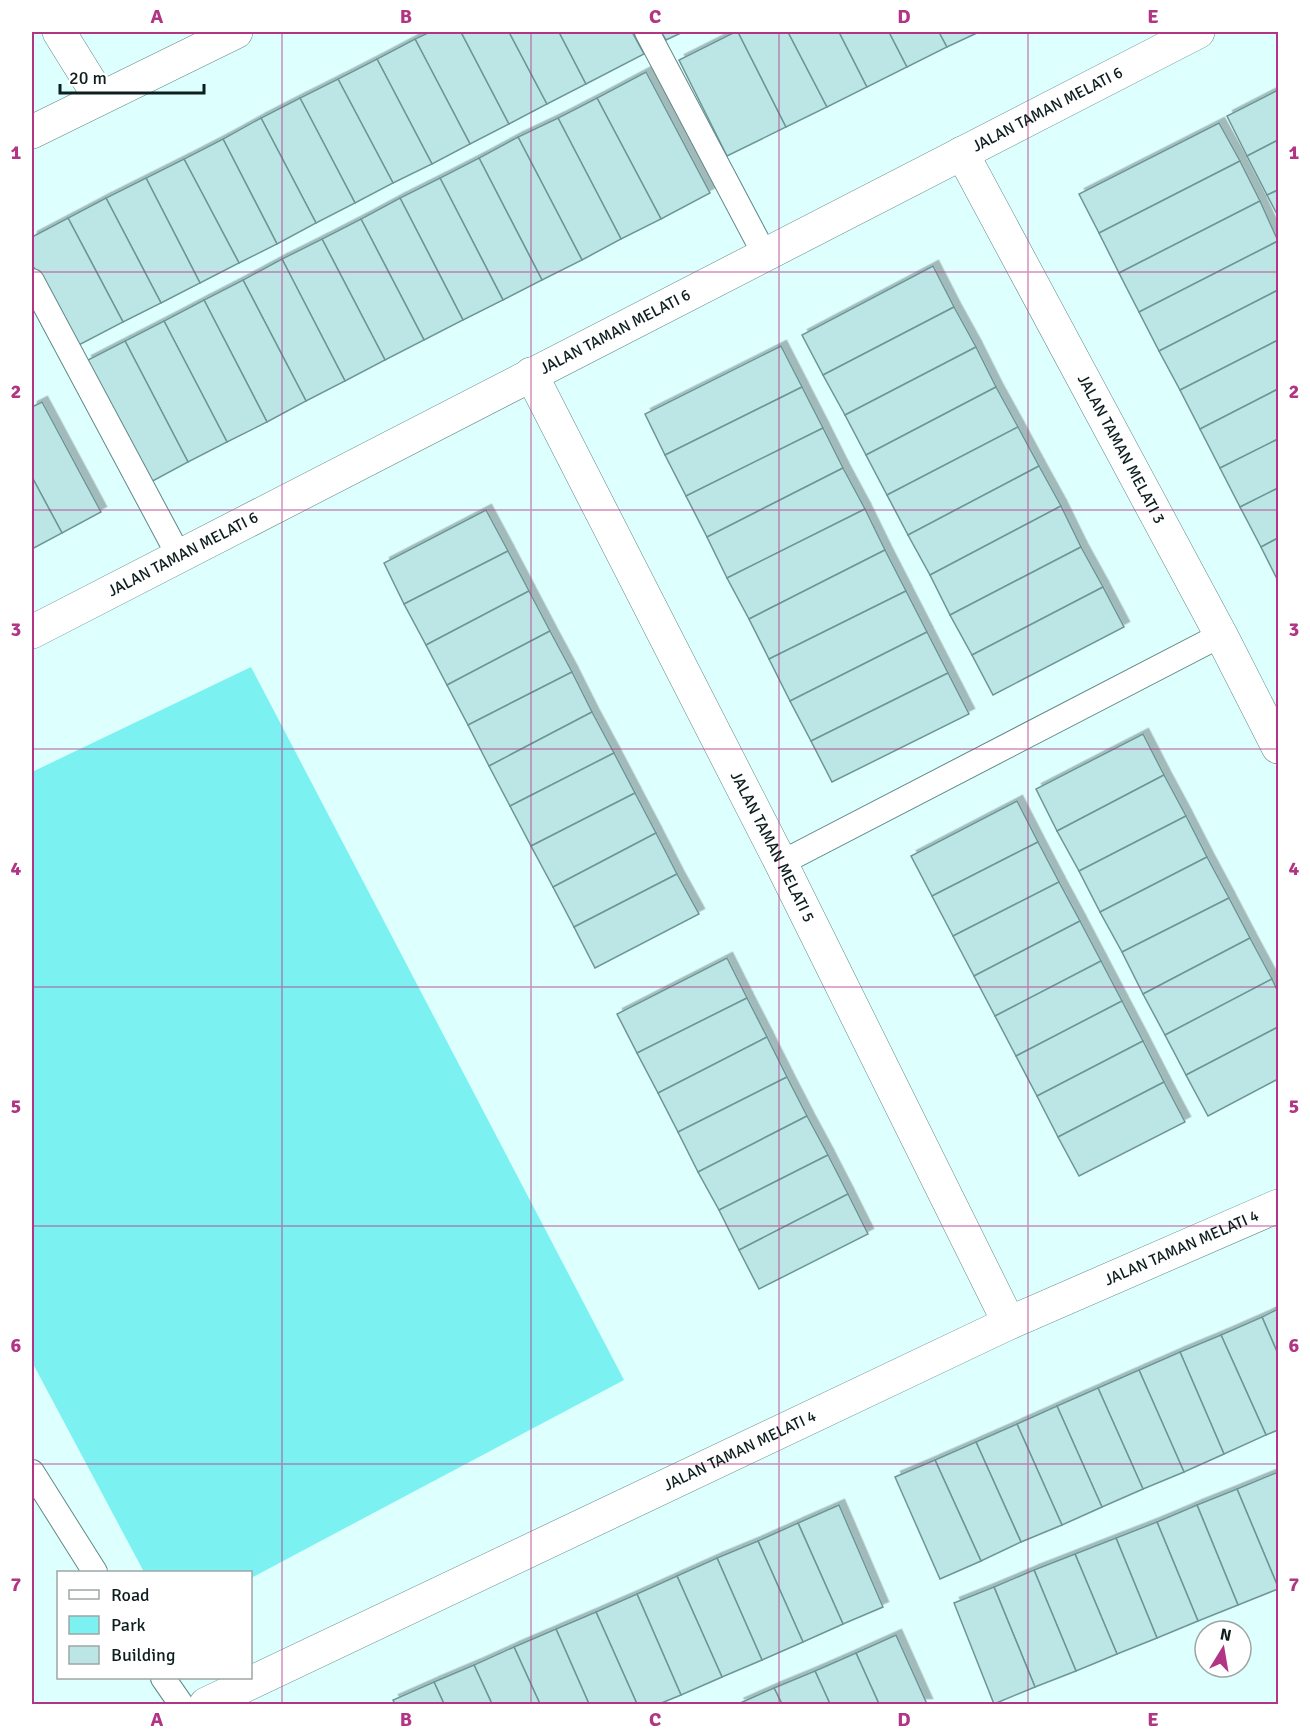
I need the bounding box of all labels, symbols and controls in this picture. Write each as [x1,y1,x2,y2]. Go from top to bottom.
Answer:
text: A [151,4,164,29]
text: B [400,4,412,29]
text: C [649,4,661,29]
text: D [897,4,911,29]
text: E [1147,4,1159,29]
scale bar [60,57,204,95]
street label: JALAN TAMAN MELATI 6 [969,62,1126,156]
text: 20 m [69,67,107,89]
text: 1 [11,140,22,165]
text: 1 [1289,140,1300,165]
street label: JALAN TAMAN MELATI 6 [537,285,694,379]
street label: JALAN TAMAN MELATI 3 [1073,371,1169,527]
text: 2 [11,379,21,404]
text: 2 [1289,379,1299,404]
street label: JALAN TAMAN MELATI 6 [104,507,262,601]
text: 3 [11,617,21,642]
text: 3 [1289,617,1299,642]
street label: JALAN TAMAN MELATI 5 [726,768,819,926]
text: 4 [11,856,22,881]
text: 4 [1289,856,1300,881]
text: 5 [11,1094,21,1119]
text: 5 [1289,1094,1299,1119]
street label: JALAN TAMAN MELATI 4 [1101,1205,1262,1290]
text: 6 [11,1333,22,1358]
text: 6 [1289,1333,1300,1358]
street label: JALAN TAMAN MELATI 4 [660,1406,820,1495]
legend [57,1571,252,1679]
text: 7 [11,1572,22,1597]
text: 7 [1289,1572,1300,1597]
text: Road [111,1584,150,1606]
text: Park [111,1614,146,1636]
north arrow [1193,1619,1253,1679]
text: N [1218,1624,1233,1646]
text: Building [111,1644,175,1666]
text: A [151,1707,164,1732]
text: B [400,1707,412,1732]
text: C [649,1707,661,1732]
text: D [897,1707,911,1732]
text: E [1147,1707,1159,1732]

